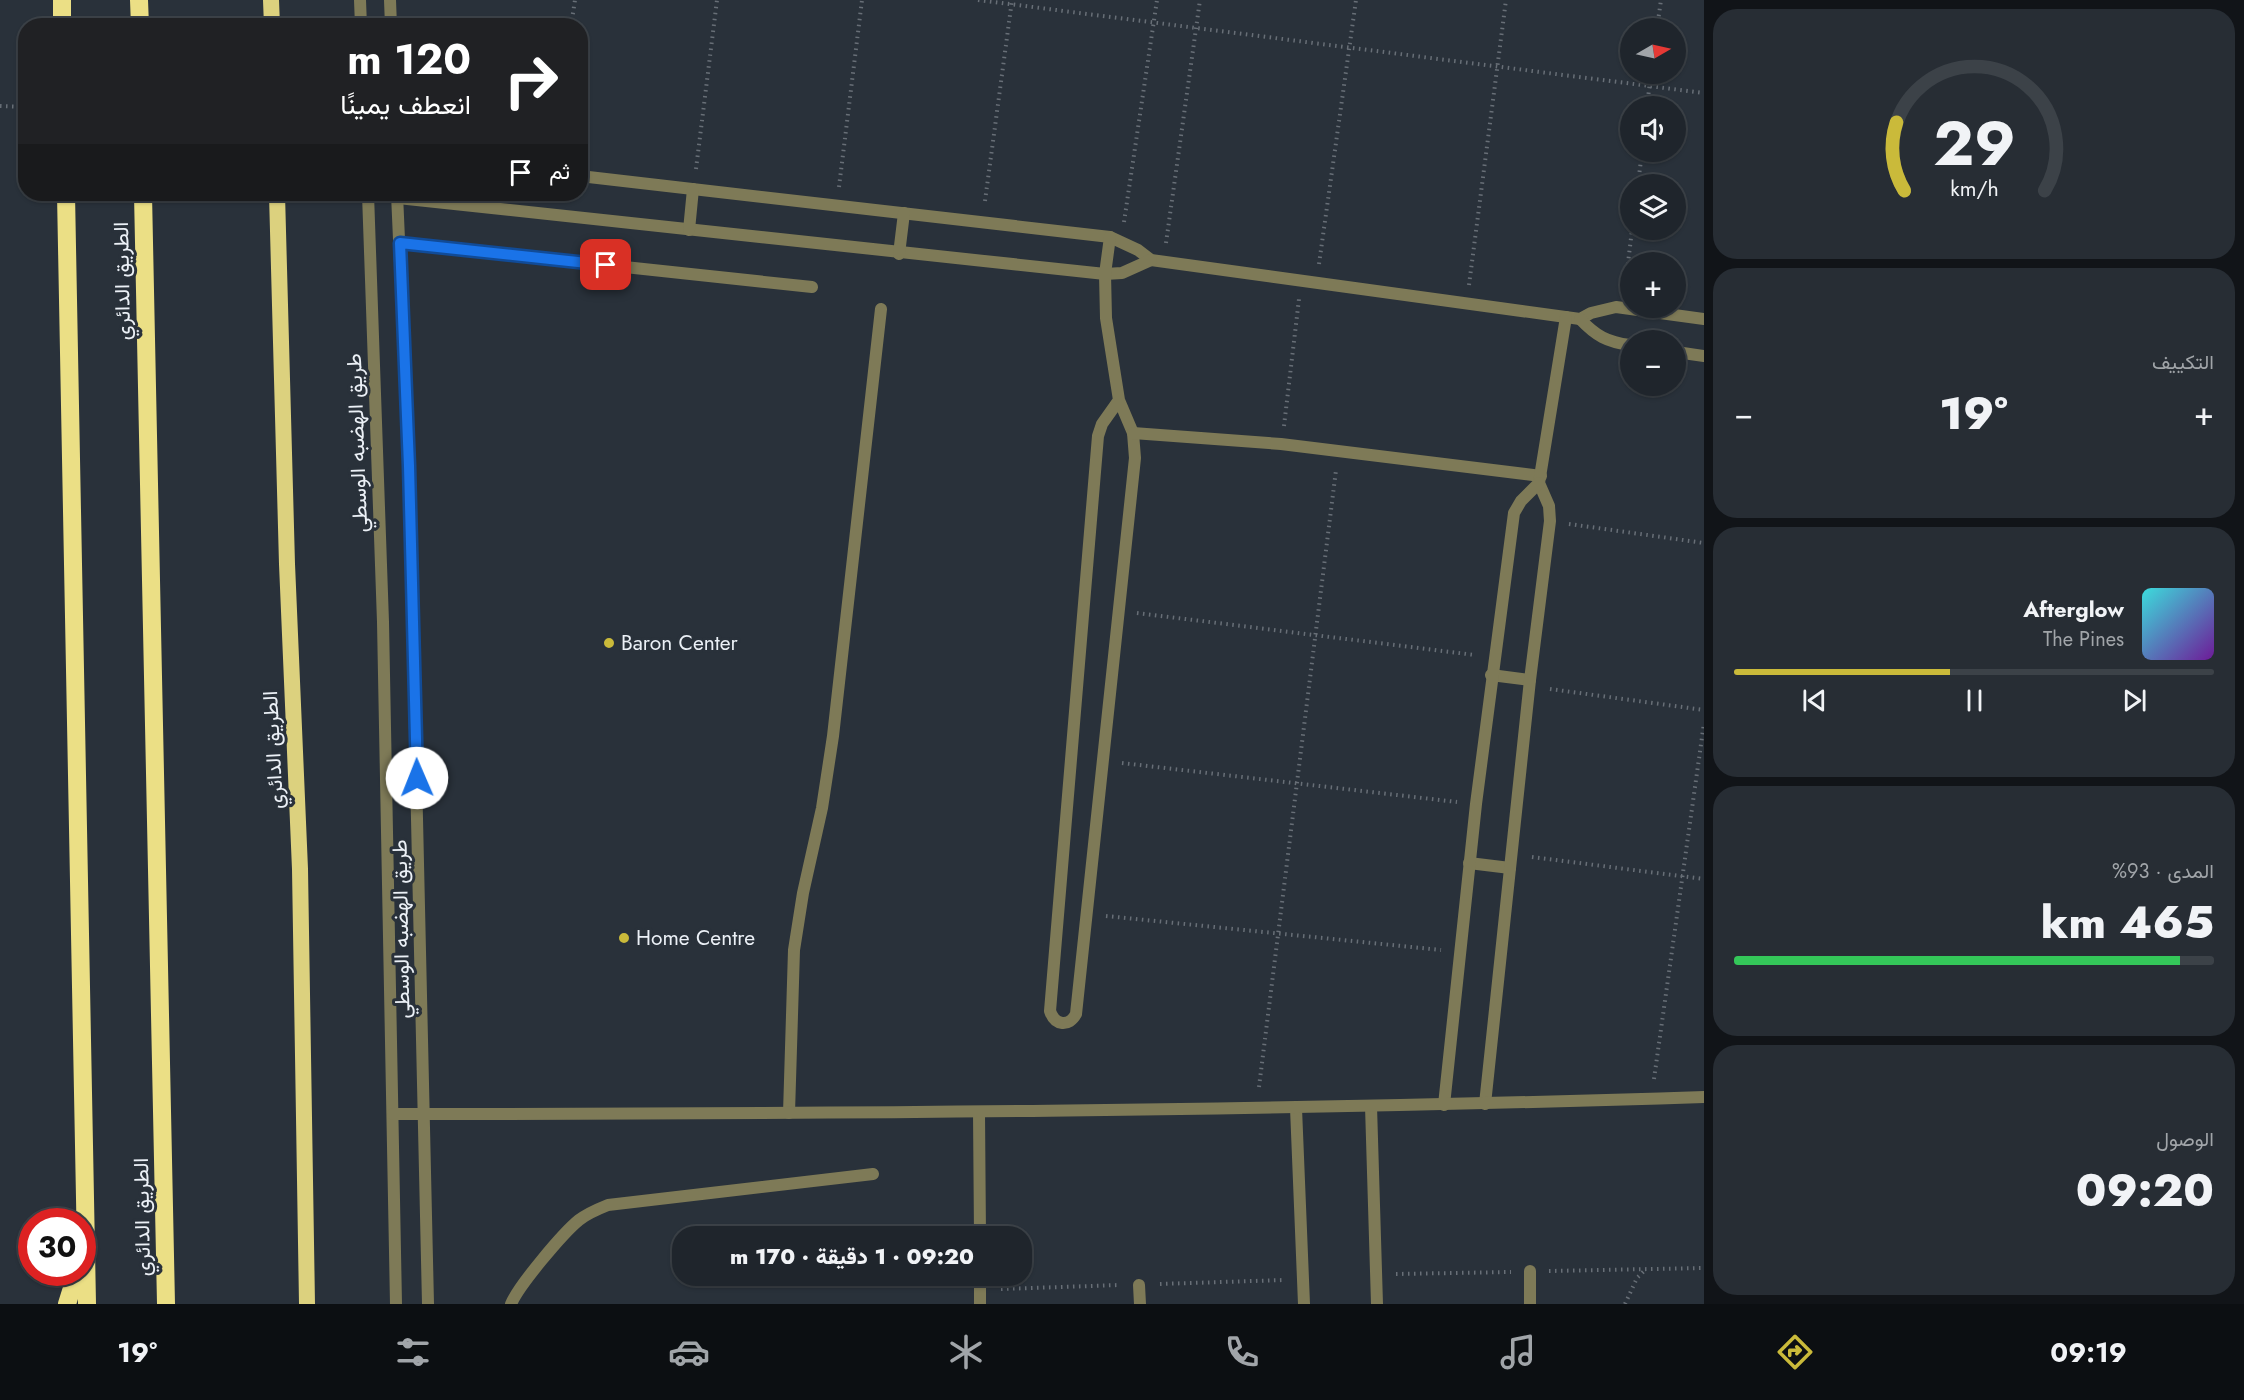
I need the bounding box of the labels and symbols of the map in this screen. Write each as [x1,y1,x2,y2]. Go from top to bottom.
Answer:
north arrow [1620,18,1686,84]
street label: الطريق الدائري [106,221,140,341]
pin [580,239,631,290]
street label: طريق الهضبه الوسطي [339,353,377,533]
place label: Baron Center [621,628,739,658]
marker: Baron Center [602,636,616,650]
street label: الطريق الدائري [255,690,293,810]
position arrow [385,746,449,810]
street label: طريق الهضبه الوسطي [384,839,420,1019]
place label: Home Centre [636,923,755,953]
marker: Home Centre [617,931,631,945]
street label: الطريق الدائري [126,1157,160,1277]
speed limit sign: 30 [18,1208,96,1286]

